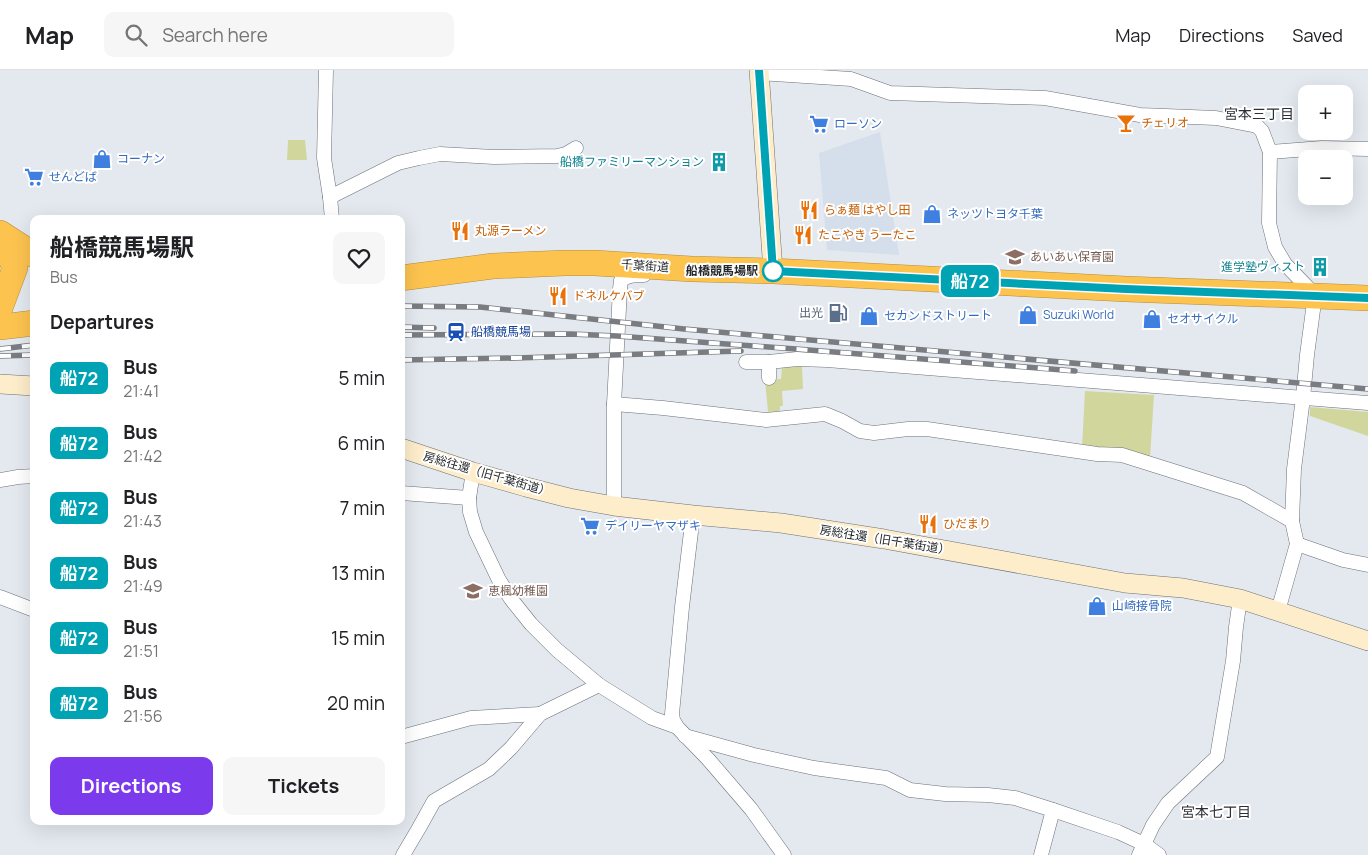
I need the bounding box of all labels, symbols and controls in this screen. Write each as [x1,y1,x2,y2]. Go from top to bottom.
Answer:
search box [104,12,454,57]
text: Map [25,18,74,51]
icon: search [122,21,150,49]
text: Search here [162,22,268,48]
text: Map [1115,23,1151,47]
text: Directions [1179,23,1264,47]
text: Saved [1292,23,1343,47]
map controls [1298,85,1353,205]
button: + [1298,85,1353,140]
district label: 宮本三丁目 [1224,104,1294,123]
bar icon: チェリオ [1115,112,1137,134]
supermarket icon: ローソン [808,113,830,135]
place label: チェリオ [1141,114,1189,131]
place label: ローソン [834,115,882,132]
shop icon: コーナン [91,148,113,170]
place label: コーナン [117,150,165,167]
button: − [1298,150,1353,205]
building icon: 船橋ファミリーマンション [708,151,730,173]
place label: 船橋ファミリーマンション [560,153,704,170]
supermarket icon: せんどば [23,166,45,188]
place label: せんどば [49,168,97,185]
restaurant icon: らぁ麺 はやし田 [798,199,820,221]
place label: らぁ麺 はやし田 [824,201,910,218]
shop icon: ネッツトヨタ千葉 [921,203,943,225]
place label: ネッツトヨタ千葉 [947,205,1043,222]
restaurant icon: 丸源ラーメン [449,220,471,242]
place label: 丸源ラーメン [475,222,547,239]
restaurant icon: たこやき うーたこ [792,224,814,246]
place label: たこやき うーたこ [818,226,916,243]
text: 船橋競馬場駅 [50,230,194,263]
button: heart [333,232,385,284]
school or university icon: あいあい保育園 [1004,246,1026,268]
place label: あいあい保育園 [1030,248,1114,265]
street label: 千葉街道 [620,255,670,276]
building icon: 進学塾ヴィスト [1309,256,1331,278]
place label: 進学塾ヴィスト [1221,258,1305,275]
marker: 船橋競馬場駅 [762,260,784,282]
place label: 船橋競馬場駅 [686,262,758,279]
line badge: 船72 [941,265,999,297]
text: Bus [50,266,78,288]
text: 船72 [951,269,989,293]
restaurant icon: ドネルケバブ [547,285,569,307]
place label: ドネルケバブ [573,287,645,304]
fuel station icon: 出光 [827,302,849,324]
place label: 出光 [799,304,823,321]
shop icon: Suzuki World [1017,304,1039,326]
shop icon: セカンドストリート [858,305,880,327]
place label: Suzuki World [1043,306,1114,323]
place label: セカンドストリート [884,307,992,324]
shop icon: セオサイクル [1141,308,1163,330]
text: Departures [50,309,154,335]
place label: セオサイクル [1167,310,1238,327]
station icon: 船橋競馬場 [445,321,467,343]
place label: 船橋競馬場 [471,323,531,340]
text: Bus [123,354,158,380]
text: 5 min [338,365,385,391]
text: 船72 [60,366,98,390]
text: 21:41 [123,380,159,402]
text: Bus [123,419,158,445]
text: 6 min [338,430,385,456]
text: 船72 [60,431,98,455]
text: 21:42 [123,445,162,467]
street label: 房総往還（旧千葉街道） [421,447,553,500]
text: Bus [123,484,158,510]
text: 7 min [340,495,385,521]
text: 船72 [60,496,98,520]
text: 21:43 [123,510,162,532]
restaurant icon: ひだまり [917,513,939,535]
supermarket icon: デイリーヤマザキ [579,515,601,537]
place label: ひだまり [943,515,991,532]
place label: デイリーヤマザキ [605,517,701,534]
street label: 房総往還（旧千葉街道） [819,521,952,558]
text: Bus [123,549,158,575]
text: 13 min [331,560,385,586]
text: 船72 [60,561,98,585]
text: 21:49 [123,575,163,597]
school or university icon: 恵楓幼稚園 [462,580,484,602]
place label: 恵楓幼稚園 [488,582,548,599]
shop icon: 山崎接骨院 [1086,595,1108,617]
place label: 山崎接骨院 [1112,597,1172,614]
text: Bus [123,614,158,640]
text: 15 min [331,625,385,651]
text: 船72 [60,626,98,650]
text: 21:51 [123,640,159,662]
text: Bus [123,679,158,705]
text: 20 min [327,690,385,716]
text: 船72 [60,691,98,715]
text: 21:56 [123,705,163,727]
button: Directions [50,757,213,815]
button: Tickets [223,757,385,815]
district label: 宮本七丁目 [1181,802,1251,821]

